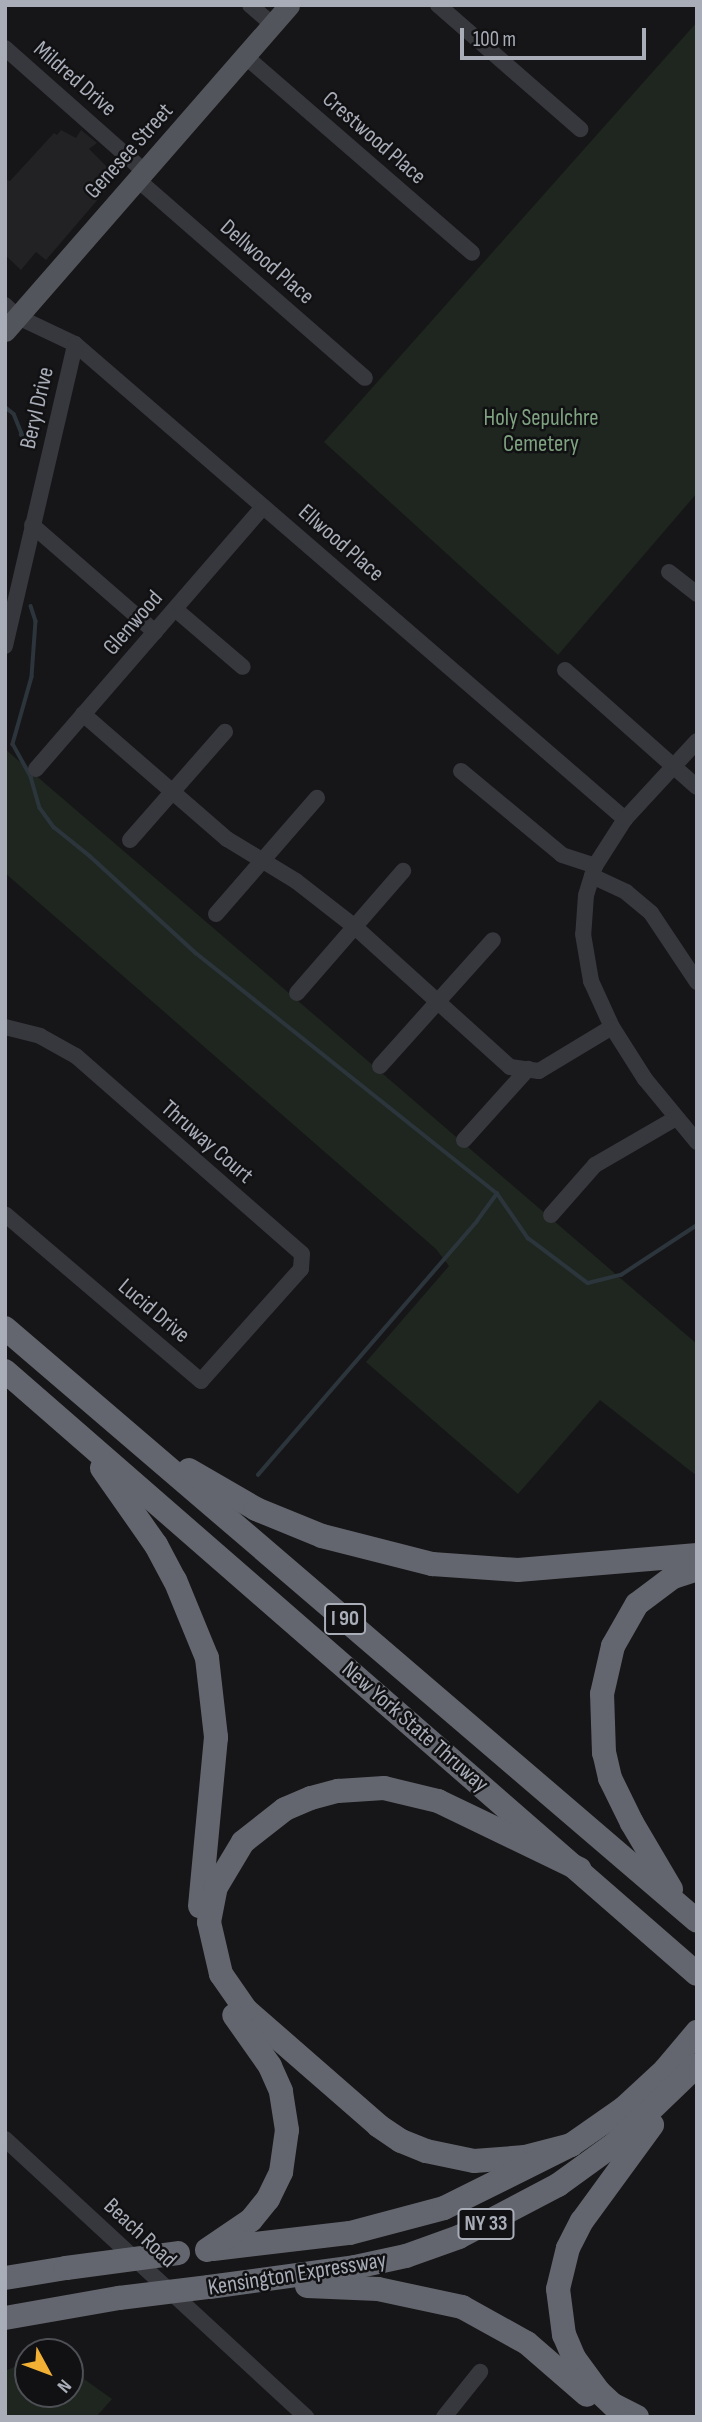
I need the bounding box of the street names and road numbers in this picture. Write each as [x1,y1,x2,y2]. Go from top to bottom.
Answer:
street label: Mildred Drive [28,36,122,122]
street label: Crestwood Place [317,86,431,190]
street label: Genesee Street [79,98,179,204]
street label: Dellwood Place [214,214,320,310]
street label: Beryl Drive [14,364,60,452]
street label: Ellwood Place [293,498,389,588]
street label: Glenwood [98,585,168,661]
street label: Thruway Court [155,1095,259,1189]
street label: Lucid Drive [113,1273,195,1349]
road number: I 90 [324,1602,366,1636]
street label: New York State Thruway [336,1656,494,1798]
street label: Beach Road [98,2192,182,2274]
road number: NY 33 [456,2206,516,2242]
street label: Kensington Expressway [206,2246,388,2302]

